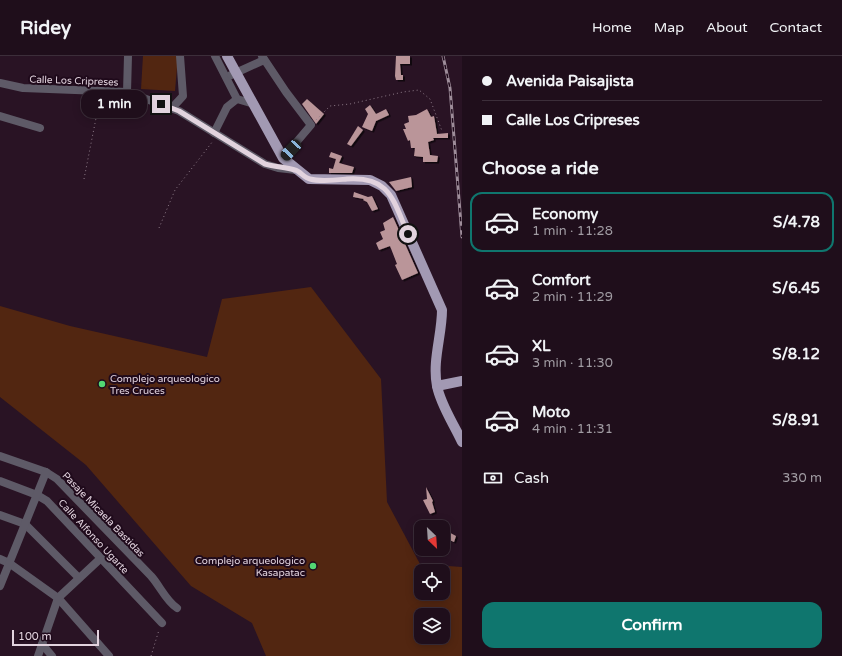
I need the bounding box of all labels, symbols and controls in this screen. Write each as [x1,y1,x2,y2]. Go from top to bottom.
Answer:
text: Ridey [20,17,71,39]
text: Home [592,19,632,36]
text: Map [654,19,684,36]
text: About [706,19,748,36]
text: Contact [770,19,822,36]
text: Avenida Paisajista [506,72,634,90]
street label: Calle Los Cripreses [29,73,119,89]
callout: 1 min [81,90,147,118]
route end [152,95,170,113]
text: 1 min [97,96,131,112]
text: Calle Los Cripreses [506,111,640,129]
car [278,137,304,163]
text: Choose a ride [482,157,599,179]
icon: car [484,204,520,240]
text: Economy [532,205,598,223]
text: S/4.78 [773,213,820,231]
text: 1 min · 11:28 [532,223,613,239]
route start [399,225,417,243]
icon: car [484,270,520,306]
text: Comfort [532,271,591,289]
text: S/6.45 [772,279,820,297]
text: 2 min · 11:29 [532,289,613,305]
icon: car [484,336,520,372]
text: XL [532,337,551,355]
text: S/8.12 [772,345,820,363]
text: 3 min · 11:30 [532,355,613,371]
place label: Complejo arqueologico Tres Cruces [110,373,220,397]
marker: Complejo arqueologico Tres Cruces [97,379,107,389]
icon: car [484,402,520,438]
text: Moto [532,403,570,421]
text: S/8.91 [772,411,820,429]
text: 4 min · 11:31 [532,421,613,437]
icon: cash [482,467,504,489]
text: Cash [514,469,549,487]
street label: Pasaje Micaela Bastidas [60,470,147,560]
text: 330 m [782,470,822,486]
street label: Calle Alfonso Ugarte [56,497,131,577]
north arrow [414,520,450,556]
map controls [414,520,450,644]
place label: Complejo arqueologico Kasapatac [195,555,305,579]
marker: Complejo arqueologico Kasapatac [308,561,318,571]
button: locate [414,564,450,600]
button: Confirm [482,602,822,648]
button: layers [414,608,450,644]
scale bar [12,628,99,647]
text: 100 m [18,630,52,643]

